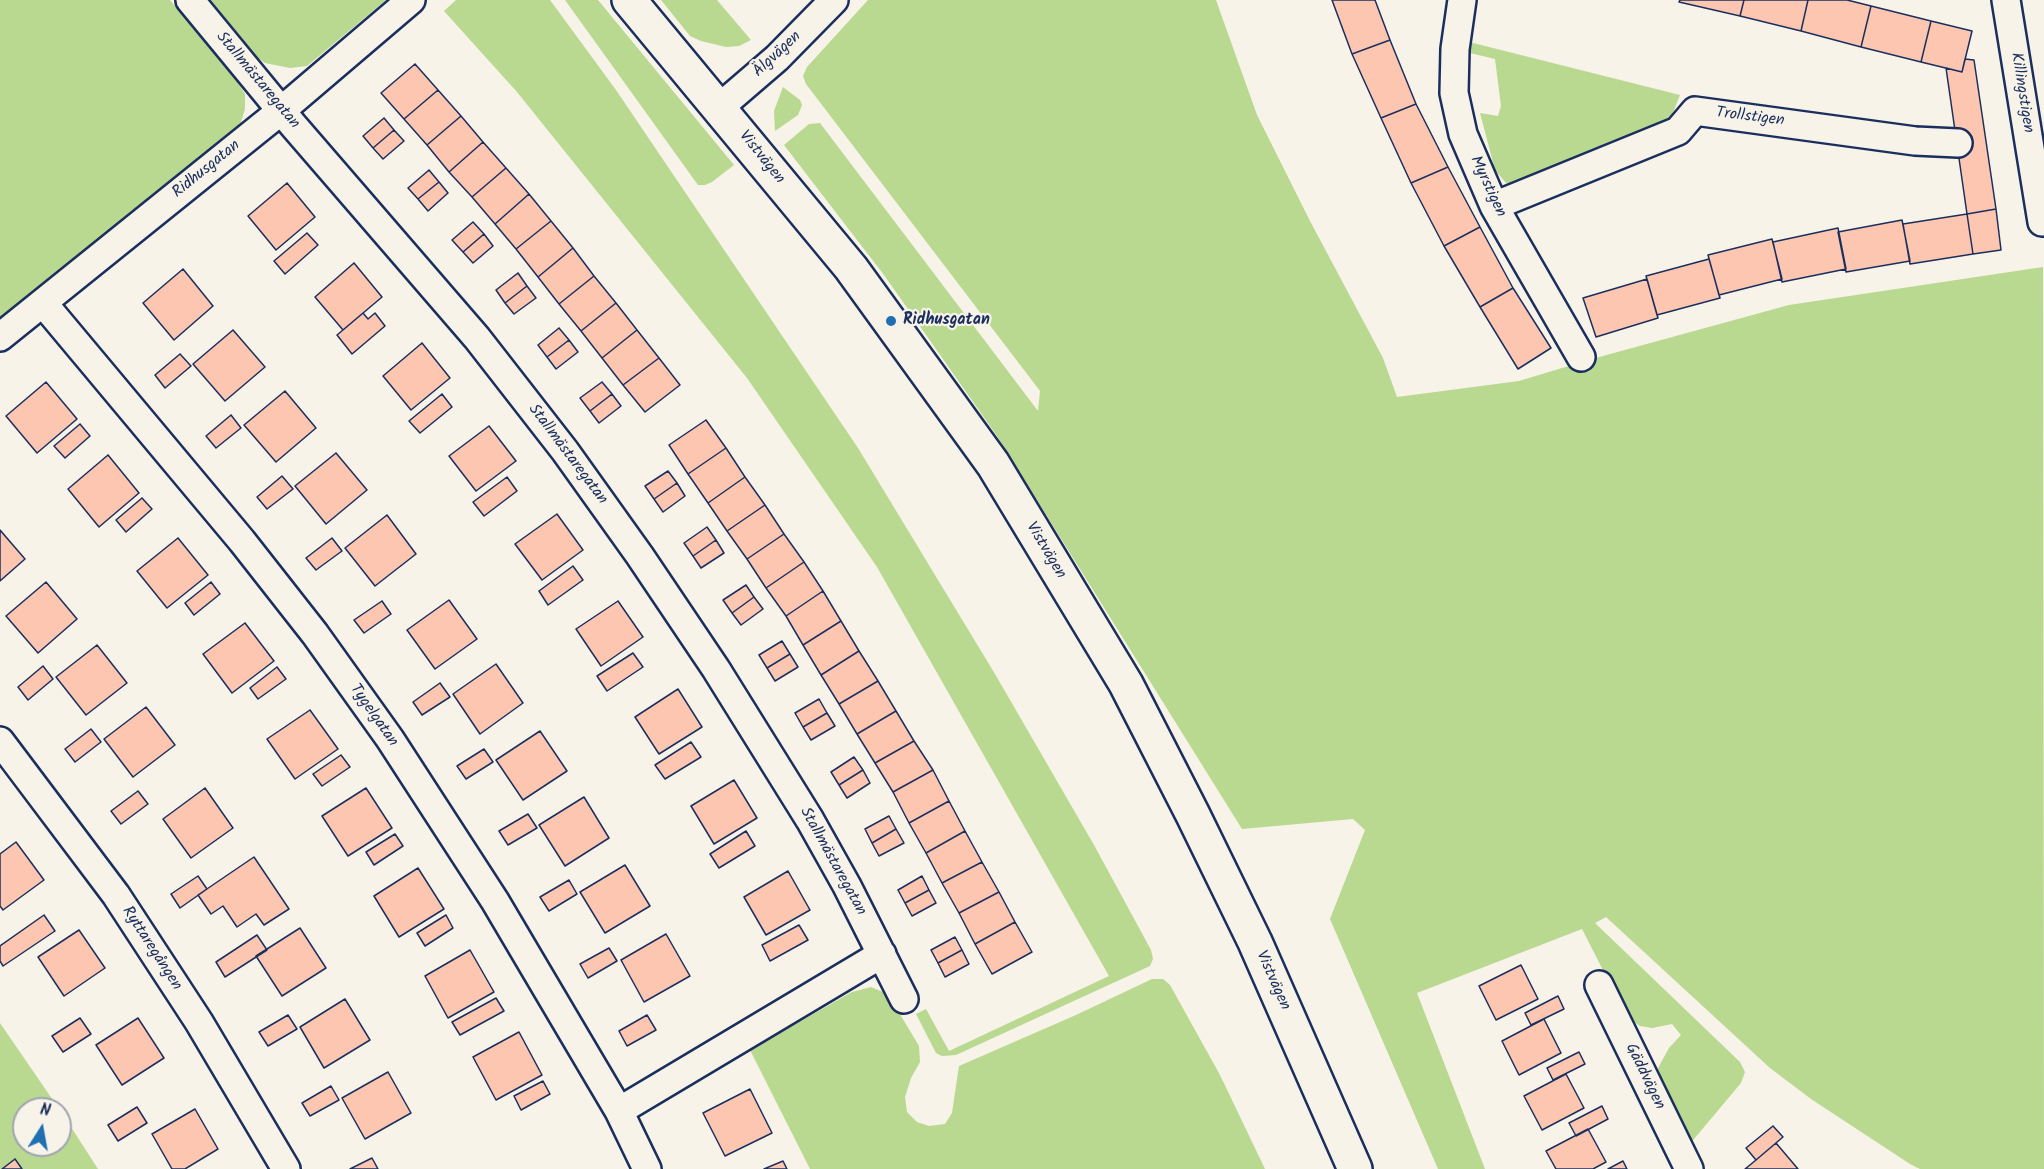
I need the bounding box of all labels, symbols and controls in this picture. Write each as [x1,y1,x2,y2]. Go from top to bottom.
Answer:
street label: Älgvägen [750,28,806,82]
street label: Stallmästaregatan [211,29,303,133]
street label: Killingstigen [2005,51,2037,135]
street label: Trollstigen [1715,104,1785,132]
street label: Vistvägen [734,127,788,189]
street label: Ridhusgatan [169,137,245,203]
street label: Myrstigen [1464,153,1510,221]
place label: Ridhusgatan [903,311,990,331]
marker: Ridhusgatan [884,314,898,328]
street label: Stallmästaregatan [523,401,611,509]
street label: Vistvägen [1021,519,1069,583]
street label: Tygelgatan [344,681,402,751]
street label: Stallmästaregatan [794,805,870,919]
street label: Ryttaregången [117,903,185,995]
street label: Vistvägen [1250,948,1294,1014]
street label: Gäddvägen [1620,1041,1668,1113]
north arrow [12,1097,72,1157]
text: N [38,1098,52,1124]

